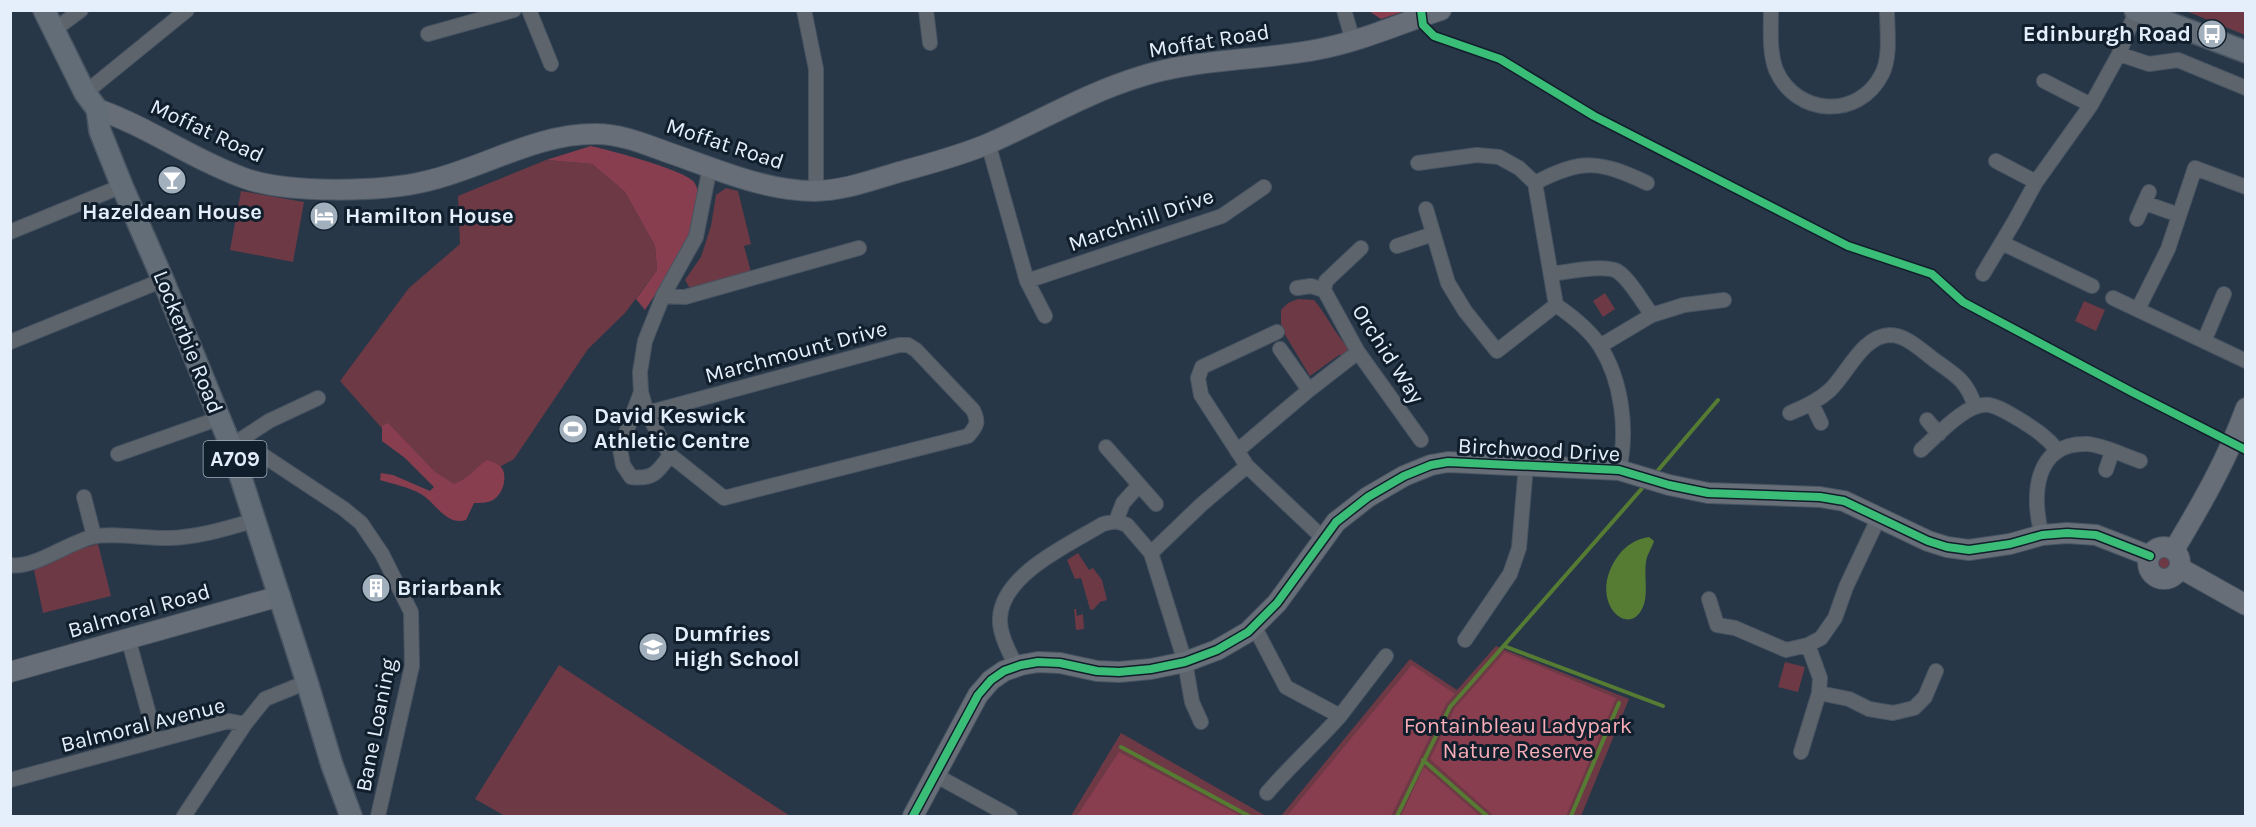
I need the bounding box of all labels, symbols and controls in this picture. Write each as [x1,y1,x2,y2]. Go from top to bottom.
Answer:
bus stop icon: Edinburgh Road [2196,18,2228,50]
street label: Moffat Road [1147,19,1271,63]
place label: Edinburgh Road [2023,21,2191,47]
street label: Moffat Road [146,93,268,169]
street label: Moffat Road [663,113,787,175]
bar icon: Hazeldean House [156,164,188,196]
street label: Marchhill Drive [1065,183,1217,257]
place label: Hazeldean House [82,199,262,225]
hotel icon: Hamilton House [308,200,340,232]
place label: Hamilton House [345,203,514,229]
street label: Lockerbie Road [147,267,229,417]
street label: Orchid Way [1346,300,1430,408]
street label: Marchmount Drive [702,315,890,389]
place label: David Keswick Athletic Centre [594,403,750,454]
sports icon: David Keswick Athletic Centre [557,413,589,445]
street label: Birchwood Drive [1457,433,1621,467]
road number: A709 [204,441,266,477]
building icon: Briarbank [360,572,392,604]
place label: Briarbank [397,575,502,601]
street label: Balmoral Road [65,578,213,644]
place label: Dumfries High School [674,621,800,672]
school or university icon: Dumfries High School [637,631,669,663]
street label: Bane Loaning [350,655,402,794]
street label: Balmoral Avenue [58,692,228,758]
park label: Fontainbleau Ladypark Nature Reserve [1404,713,1632,764]

